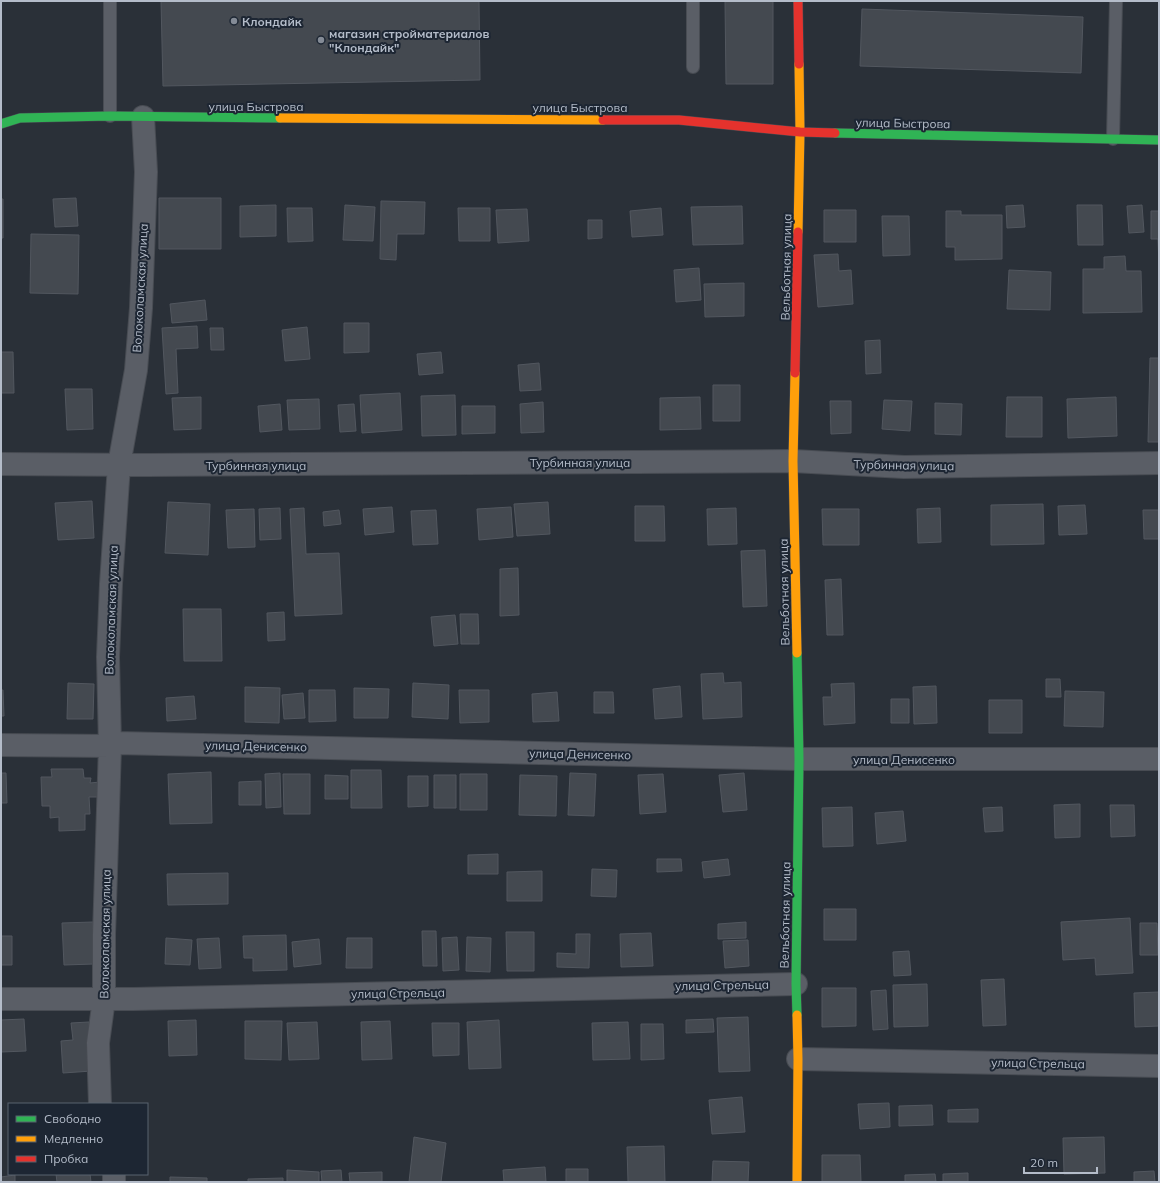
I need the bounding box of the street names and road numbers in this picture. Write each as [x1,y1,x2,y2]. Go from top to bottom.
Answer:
street label: улица Быстрова [209,99,303,114]
street label: улица Быстрова [533,100,627,115]
street label: улица Быстрова [855,115,951,131]
street label: Вельботная улица [778,213,794,321]
street label: Волоколамская улица [129,223,151,353]
street label: Турбинная улица [530,455,630,470]
street label: Турбинная улица [854,457,954,473]
street label: Турбинная улица [206,458,306,473]
street label: Вельботная улица [776,538,792,646]
street label: Волоколамская улица [101,545,121,675]
street label: улица Денисенко [205,738,307,754]
street label: улица Денисенко [529,746,631,762]
street label: улица Денисенко [853,752,955,767]
street label: Вельботная улица [777,861,793,969]
street label: Волоколамская улица [96,869,114,999]
street label: улица Стрельца [675,977,769,993]
street label: улица Стрельца [351,985,445,1001]
street label: улица Стрельца [991,1055,1085,1071]

